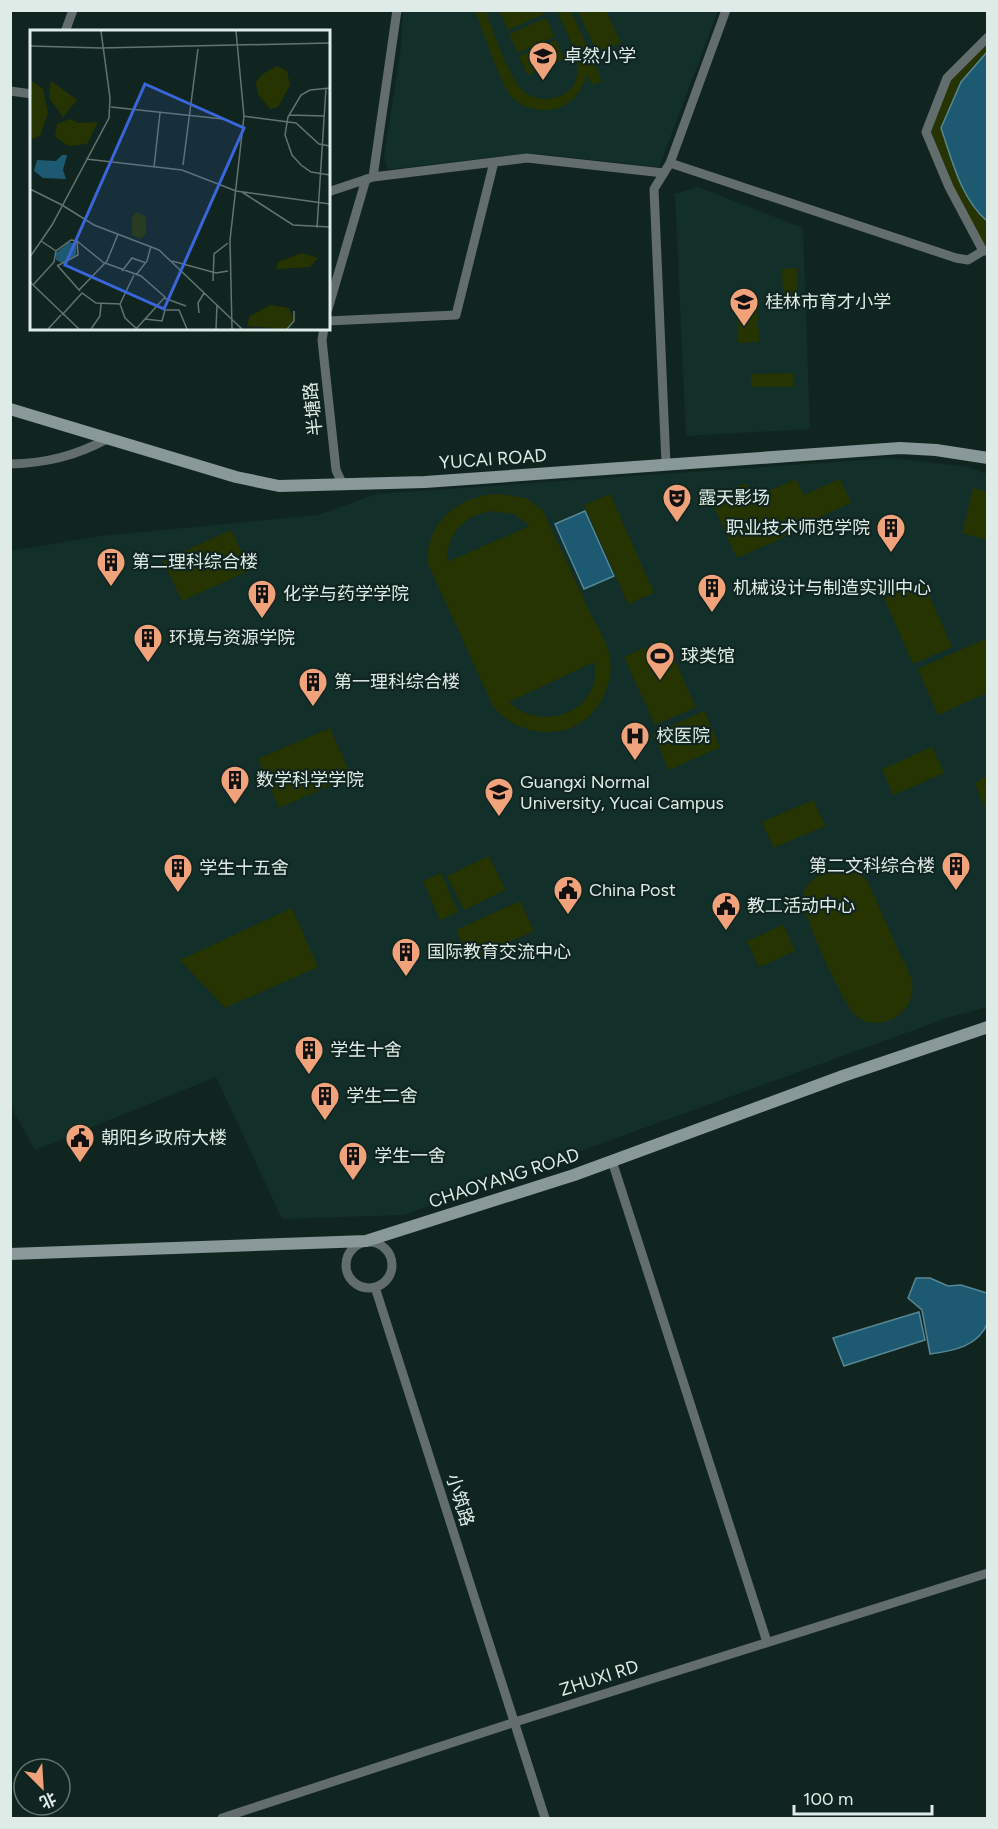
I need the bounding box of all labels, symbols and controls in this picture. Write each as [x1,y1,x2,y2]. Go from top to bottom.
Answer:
inset map [30,30,330,330]
school or university icon: 卓然小学 [527,40,559,82]
place label: 卓然小学 [564,45,636,67]
school or university icon: 桂林市育才小学 [728,286,760,328]
place label: 桂林市育才小学 [765,291,891,313]
street label: 半塘路 [299,381,327,437]
street label: YUCAI ROAD [438,444,548,474]
theatre icon: 露天影场 [661,482,693,524]
place label: 露天影场 [698,487,770,509]
building icon: 职业技术师范学院 [875,512,907,554]
place label: 职业技术师范学院 [726,517,870,539]
building icon: 第二理科综合楼 [95,546,127,588]
place label: 第二理科综合楼 [132,551,258,573]
building icon: 机械设计与制造实训中心 [696,572,728,614]
place label: 机械设计与制造实训中心 [733,577,931,599]
building icon: 化学与药学学院 [246,578,278,620]
place label: 化学与药学学院 [283,583,409,605]
building icon: 环境与资源学院 [132,622,164,664]
place label: 环境与资源学院 [169,627,295,649]
sports icon: 球类馆 [644,640,676,682]
place label: 球类馆 [681,645,735,667]
building icon: 第一理科综合楼 [297,666,329,708]
place label: 第一理科综合楼 [334,671,460,693]
hospital icon: 校医院 [619,720,651,762]
place label: 校医院 [656,725,710,747]
building icon: 数学科学学院 [219,764,251,806]
place label: 数学科学学院 [256,769,364,791]
place label: Guangxi Normal University, Yucai Campus [520,771,724,814]
school or university icon: Guangxi Normal University, Yucai Campus [483,776,515,818]
building icon: 第二文科综合楼 [940,850,972,892]
building icon: 学生十五舍 [162,852,194,894]
place label: 第二文科综合楼 [809,855,935,877]
place label: 学生十五舍 [199,857,289,879]
public building icon: China Post [552,874,584,916]
place label: China Post [589,879,676,901]
public building icon: 教工活动中心 [710,890,742,932]
place label: 教工活动中心 [747,895,855,917]
building icon: 国际教育交流中心 [390,936,422,978]
place label: 国际教育交流中心 [427,941,571,963]
building icon: 学生十舍 [293,1034,325,1076]
place label: 学生十舍 [330,1039,402,1061]
building icon: 学生二舍 [309,1080,341,1122]
place label: 学生二舍 [346,1085,418,1107]
public building icon: 朝阳乡政府大楼 [64,1122,96,1164]
place label: 朝阳乡政府大楼 [101,1127,227,1149]
building icon: 学生一舍 [337,1140,369,1182]
street label: CHAOYANG ROAD [426,1143,582,1213]
place label: 学生一舍 [374,1145,446,1167]
street label: 小筑路 [442,1471,478,1529]
street label: ZHUXI RD [557,1655,641,1701]
north arrow [12,1757,72,1817]
scale bar [794,1778,932,1816]
text: 北 [37,1788,59,1812]
text: 100 m [803,1788,853,1810]

